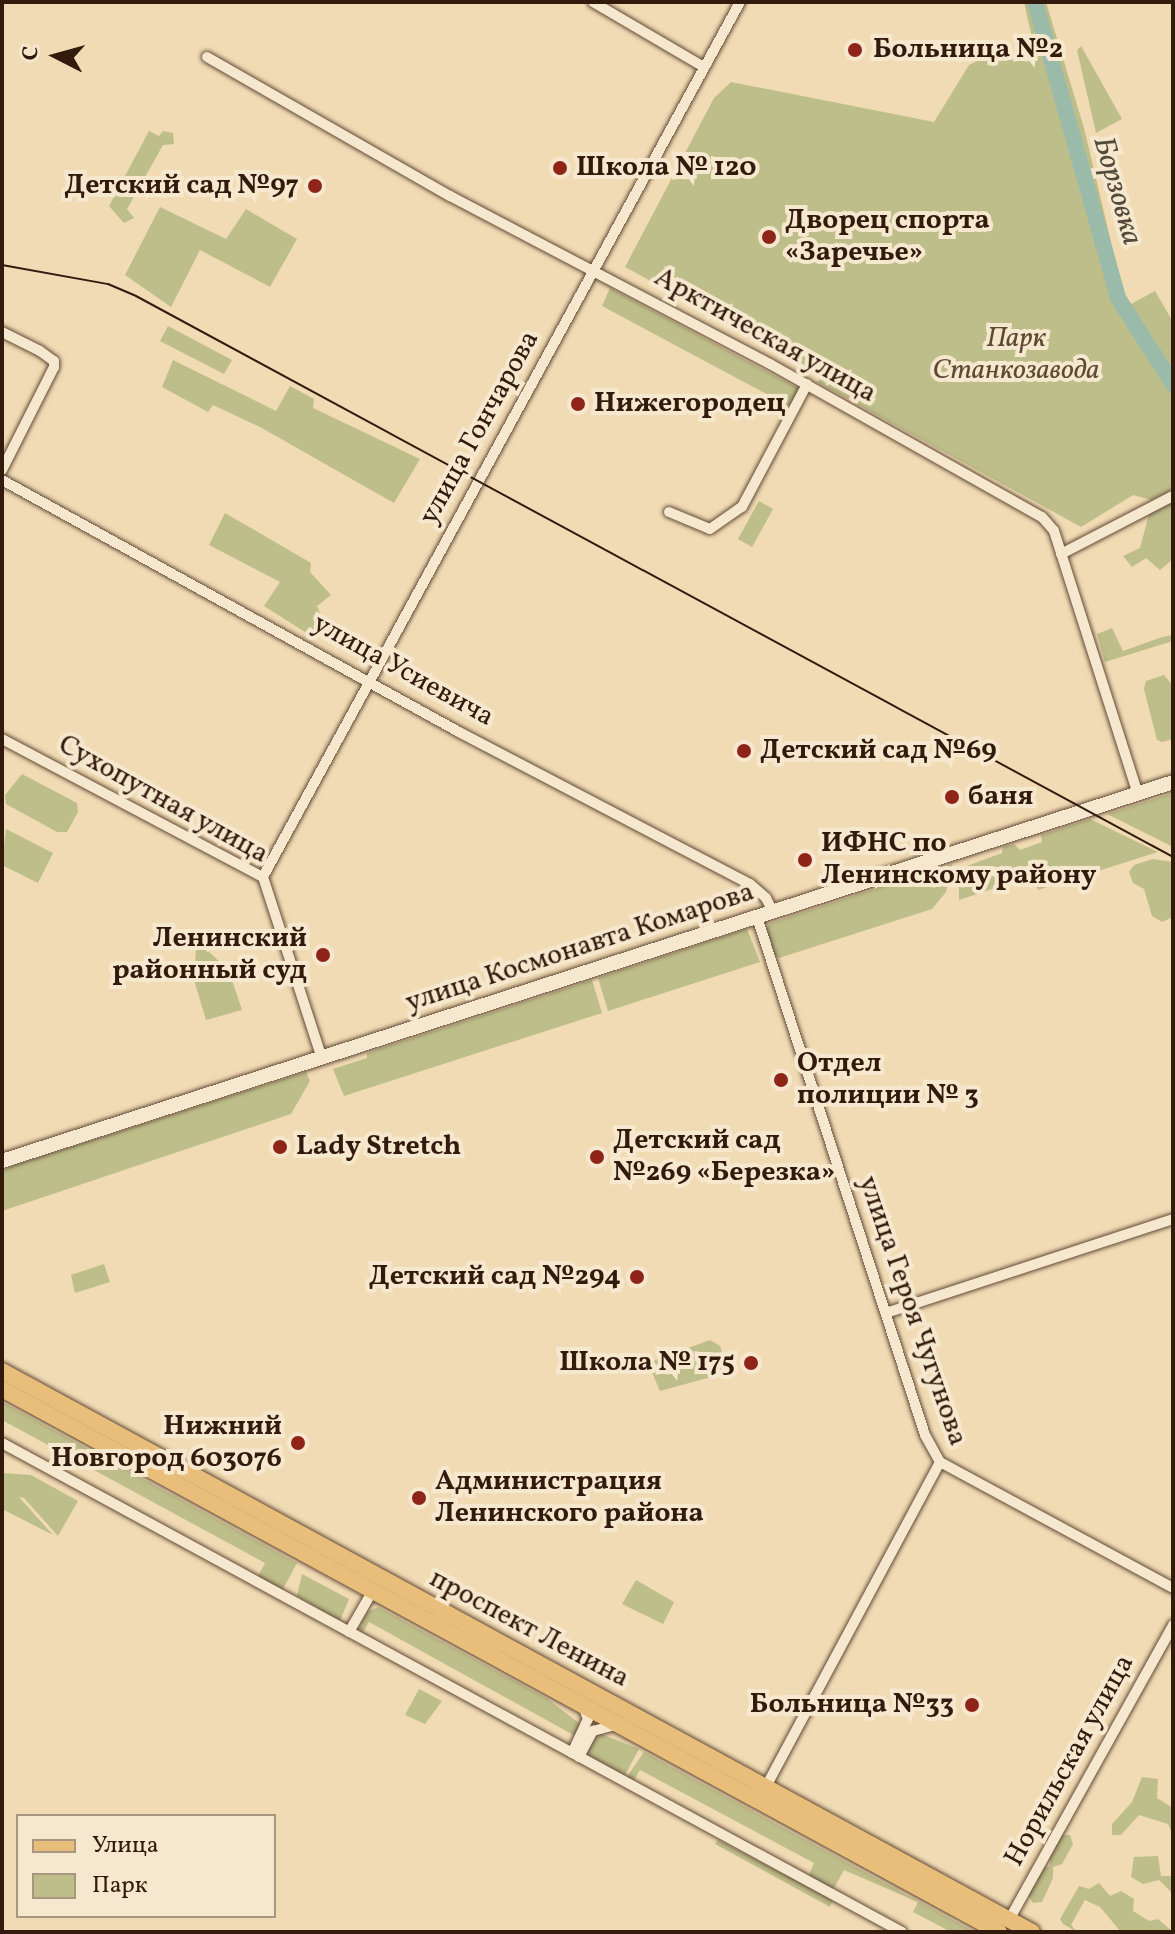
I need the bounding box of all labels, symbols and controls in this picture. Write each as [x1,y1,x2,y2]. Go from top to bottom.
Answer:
north arrow [16,16,96,96]
place label: Больница №2 [873,33,1063,67]
marker: Больница №2 [844,39,866,61]
text: С [15,45,48,62]
water label: Борзовка [1084,133,1150,249]
place label: Школа № 120 [576,151,757,185]
marker: Школа № 120 [551,159,569,177]
place label: Детский сад №97 [64,169,299,203]
marker: Детский сад №97 [306,177,324,195]
place label: Дворец спорта «Заречье» [785,204,990,270]
marker: Дворец спорта «Заречье» [760,228,778,246]
street label: Арктическая улица [648,261,882,411]
park label: Парк Станкозавода [933,322,1099,388]
street label: улица Гончарова [413,325,547,531]
place label: Нижегородец [594,387,786,421]
marker: Нижегородец [569,395,587,413]
street label: улица Усиевича [306,607,500,735]
street label: Сухопутная улица [52,728,274,872]
place label: Детский сад №69 [760,734,997,768]
marker: Детский сад №69 [735,742,753,760]
place label: баня [968,780,1033,814]
marker: баня [943,788,961,806]
place label: ИФНС по Ленинскому району [821,827,1097,893]
marker: ИФНС по Ленинскому району [796,851,814,869]
street label: улица Космонавта Комарова [402,876,758,1020]
place label: Ленинский районный суд [112,922,307,988]
marker: Ленинский районный суд [314,946,332,964]
place label: Отдел полиции № 3 [797,1047,979,1113]
marker: Отдел полиции № 3 [772,1071,790,1089]
place label: Детский сад №269 «Березка» [613,1124,836,1190]
place label: Lady Stretch [296,1130,462,1164]
marker: Lady Stretch [271,1138,289,1156]
marker: Детский сад №269 «Березка» [588,1148,606,1166]
street label: улица Героя Чугунова [850,1172,974,1450]
place label: Детский сад №294 [369,1260,621,1294]
marker: Детский сад №294 [628,1268,646,1286]
place label: Школа № 175 [559,1346,735,1380]
marker: Школа № 175 [742,1354,760,1372]
place label: Нижний Новгород 603076 [51,1410,282,1476]
marker: Нижний Новгород 603076 [289,1434,307,1452]
place label: Администрация Ленинского района [435,1465,704,1531]
marker: Администрация Ленинского района [410,1489,428,1507]
street label: проспект Ленина [423,1562,635,1696]
street label: Норильская улица [998,1649,1142,1873]
place label: Больница №33 [750,1688,954,1722]
marker: Больница №33 [961,1694,983,1716]
legend [16,1814,276,1918]
text: Улица [92,1829,159,1863]
text: Парк [92,1869,148,1903]

